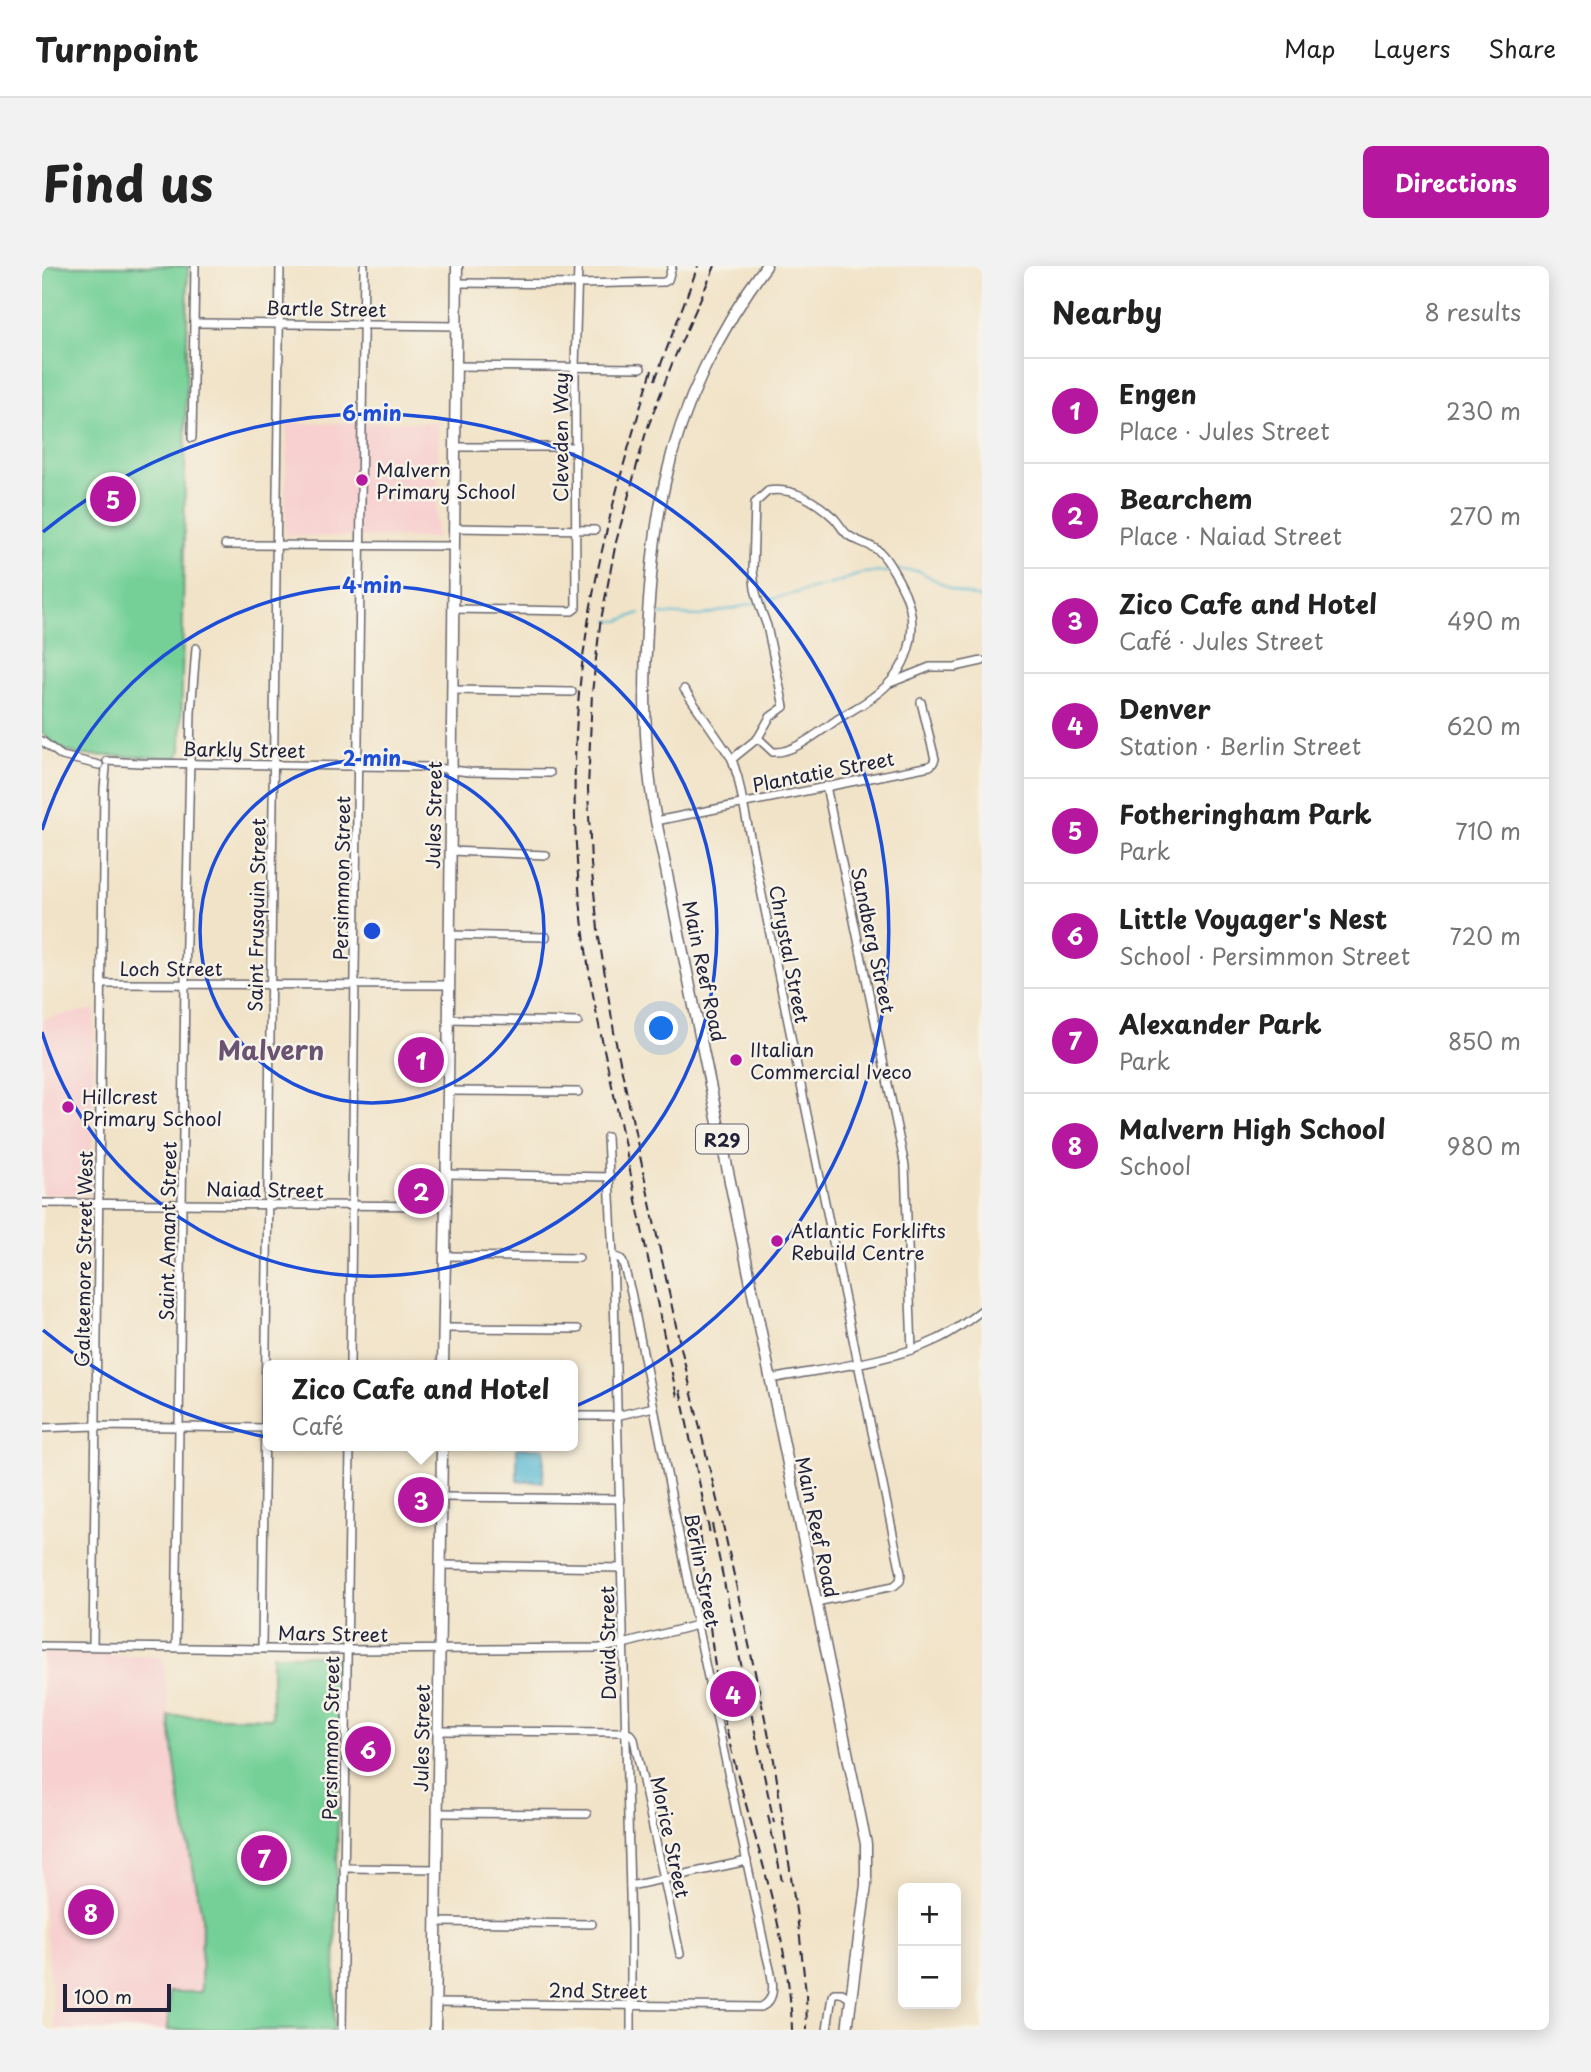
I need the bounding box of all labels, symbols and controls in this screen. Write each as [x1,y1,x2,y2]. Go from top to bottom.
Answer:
text: Turnpoint [35,23,199,73]
text: Map [1284,30,1335,66]
text: Layers [1373,30,1450,66]
text: Share [1488,30,1556,66]
text: Find us [42,145,213,219]
button: Directions [1363,146,1549,218]
text: Nearby [1052,289,1162,334]
street label: Bartle Street [265,293,387,323]
text: 8 results [1425,294,1521,329]
street label: Cleveden Way [546,372,574,502]
text: Engen [1119,374,1197,413]
text: 1 [1070,393,1081,428]
text: 230 m [1446,393,1521,428]
text: 6 min [342,396,402,428]
text: Place · Jules Street [1119,413,1330,448]
place label: Malvern Primary School [376,455,516,505]
marker: Malvern Primary School [354,472,370,488]
pin: 5 [90,473,136,525]
text: Bearchem [1119,479,1253,518]
text: 2 [1067,498,1083,533]
text: 270 m [1449,498,1521,533]
text: Place · Naiad Street [1119,518,1342,553]
text: 4 min [342,568,402,600]
text: Zico Cafe and Hotel [1119,584,1377,623]
text: 3 [1067,603,1083,638]
text: 490 m [1447,603,1521,638]
text: Café · Jules Street [1119,623,1323,658]
text: Denver [1119,689,1211,728]
text: 4 [1067,708,1083,743]
text: 620 m [1447,708,1521,743]
text: Station · Berlin Street [1119,728,1361,763]
street label: Barkly Street [182,734,306,764]
text: 2 min [343,741,401,773]
street label: Plantatie Street [750,744,896,798]
street label: Jules Street [418,761,448,869]
text: Fotheringham Park [1119,794,1372,833]
street label: Persimmon Street [326,795,356,960]
text: 5 [1068,813,1082,848]
text: 710 m [1455,813,1521,848]
street label: Saint Frusquin Street [240,818,272,1012]
text: Park [1119,833,1170,868]
street label: Sandberg Street [845,864,903,1016]
street label: Chrystal Street [763,882,817,1026]
street label: Main Reef Road [676,898,734,1044]
text: Little Voyager's Nest [1119,899,1387,938]
text: 6 [1067,918,1083,953]
text: 720 m [1449,918,1521,953]
centre of rings [360,919,384,943]
text: School · Persimmon Street [1119,938,1410,973]
street label: Loch Street [119,954,223,982]
text: Alexander Park [1119,1004,1322,1043]
your location [644,1011,678,1045]
text: 7 [1068,1023,1082,1058]
text: 850 m [1448,1023,1521,1058]
district label: Malvern [218,1030,324,1069]
pin: 1 [398,1034,444,1086]
place label: IItalian Commercial Iveco [750,1035,912,1085]
text: Park [1119,1043,1170,1078]
marker: IItalian Commercial Iveco [728,1052,744,1068]
place label: Hillcrest Primary School [82,1082,222,1132]
marker: Hillcrest Primary School [60,1099,76,1115]
text: Malvern High School [1119,1109,1385,1148]
road number: R29 [696,1124,748,1154]
text: 8 [1068,1128,1082,1163]
text: 980 m [1447,1128,1521,1163]
street label: Saint Amant Street [151,1141,183,1321]
text: School [1119,1148,1191,1183]
street label: Galteemore Street West [67,1150,99,1367]
pin: 2 [398,1165,444,1217]
street label: Naiad Street [206,1174,324,1204]
place label: Atlantic Forklifts Rebuild Centre [791,1216,946,1266]
marker: Atlantic Forklifts Rebuild Centre [769,1233,785,1249]
popup [263,1360,578,1451]
text: Zico Cafe and Hotel [292,1369,549,1408]
text: Café [292,1408,344,1443]
street label: Main Reef Road [789,1454,847,1600]
pin: 3 [398,1474,444,1526]
street label: Berlin Street [678,1510,728,1630]
street label: David Street [592,1585,622,1700]
street label: Mars Street [278,1618,389,1648]
street label: Persimmon Street [315,1655,345,1820]
pin: 4 [710,1668,756,1720]
street label: Jules Street [406,1684,436,1792]
pin: 6 [345,1723,391,1775]
street label: Morice Street [644,1774,698,1901]
pin: 7 [241,1832,287,1884]
map controls [898,1883,961,2009]
button: + [898,1883,961,1946]
pin: 8 [68,1886,114,1938]
button: − [898,1946,961,2009]
street label: 2nd Street [548,1975,648,2005]
scale bar [63,1981,172,2013]
text: 100 m [74,1982,132,2010]

